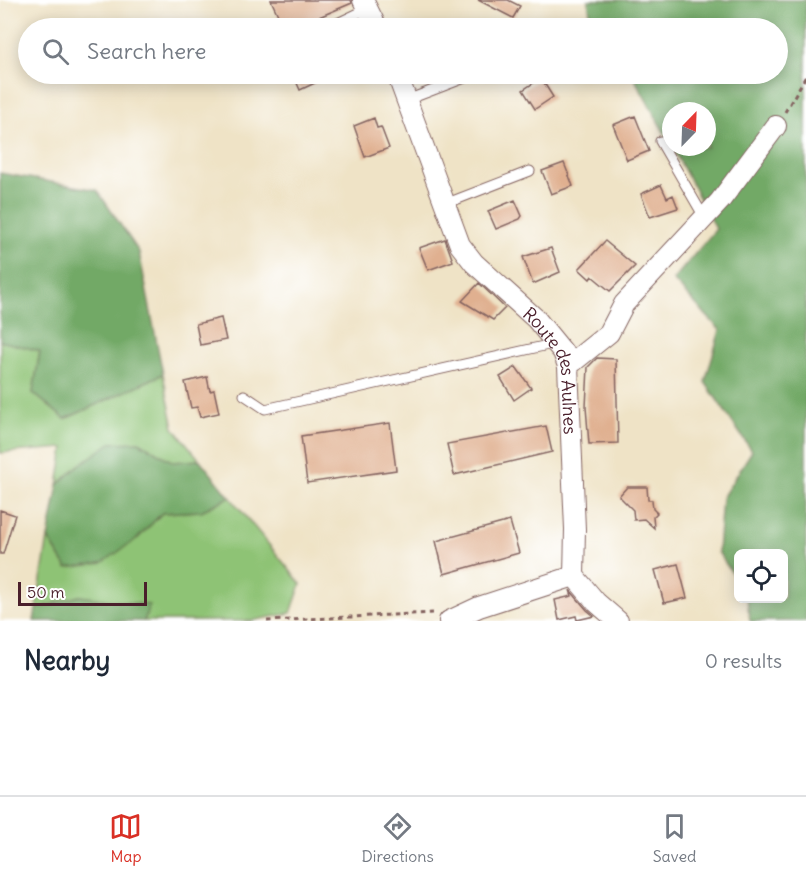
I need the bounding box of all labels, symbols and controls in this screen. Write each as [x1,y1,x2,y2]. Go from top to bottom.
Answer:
search box [18,18,788,84]
icon: search [39,35,72,68]
text: Search here [87,37,206,65]
north arrow [662,102,716,156]
street label: Route des Aulnes [519,302,582,435]
map controls [734,549,788,603]
button: locate [734,549,788,603]
scale bar [18,579,147,606]
text: 50 m [27,582,65,602]
text: Nearby [24,644,110,677]
text: 0 results [705,648,782,673]
tab: Map [109,810,142,866]
tab: Directions [361,810,434,866]
tab: Saved [653,810,697,866]

